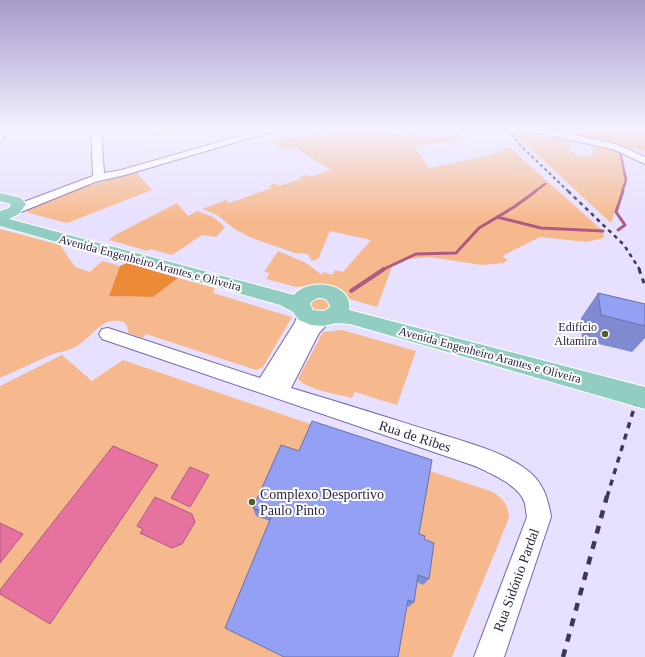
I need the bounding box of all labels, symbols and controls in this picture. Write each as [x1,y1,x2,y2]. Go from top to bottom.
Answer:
street label: Avenida Engenheiro Arantes e Oliveira [57,232,243,294]
place label: Edifício Altamira [554,320,598,348]
street label: Avenida Engenheiro Arantes e Oliveira [397,324,583,386]
marker: Edifício Altamira [600,329,610,339]
street label: Rua de Ribes [377,418,453,455]
place label: Complexo Desportivo Paulo Pinto [260,487,384,518]
marker: Complexo Desportivo Paulo Pinto [247,497,257,507]
street label: Rua Sidónio Pardal [491,526,542,634]

